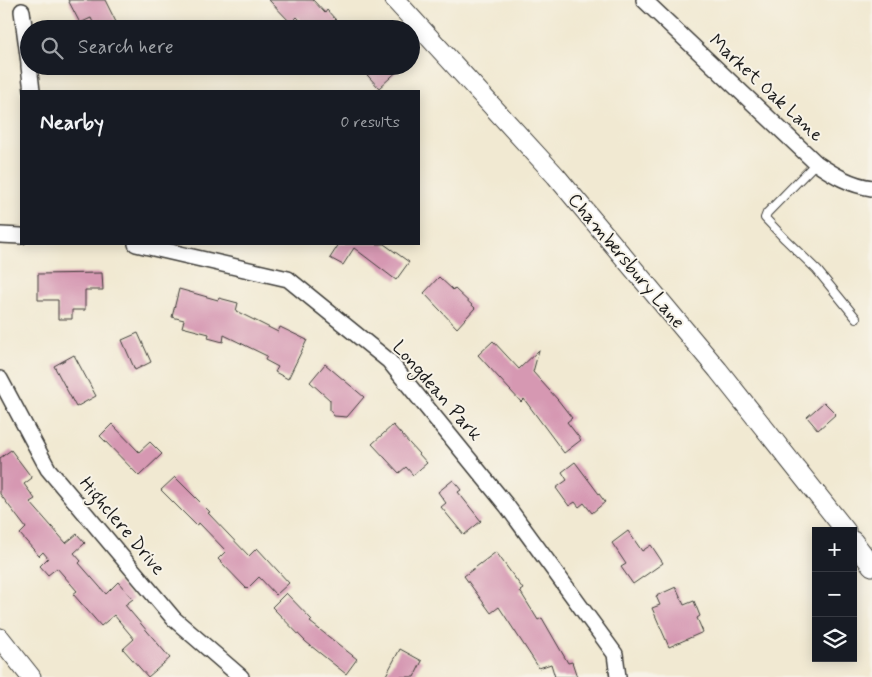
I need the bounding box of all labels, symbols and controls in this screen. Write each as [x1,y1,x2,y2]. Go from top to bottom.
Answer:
search box [20,20,420,75]
street label: Market Oak Lane [703,29,829,148]
icon: search [38,34,66,62]
text: Search here [78,35,174,60]
text: Nearby [40,109,104,137]
text: 0 results [340,112,400,133]
street label: Chambersbury Lane [562,188,690,334]
street label: Longdean Park [385,336,488,448]
street label: Highclere Drive [71,472,170,582]
map controls [812,527,857,662]
button: + [812,527,857,572]
button: − [812,572,857,617]
button: layers [812,617,857,662]

